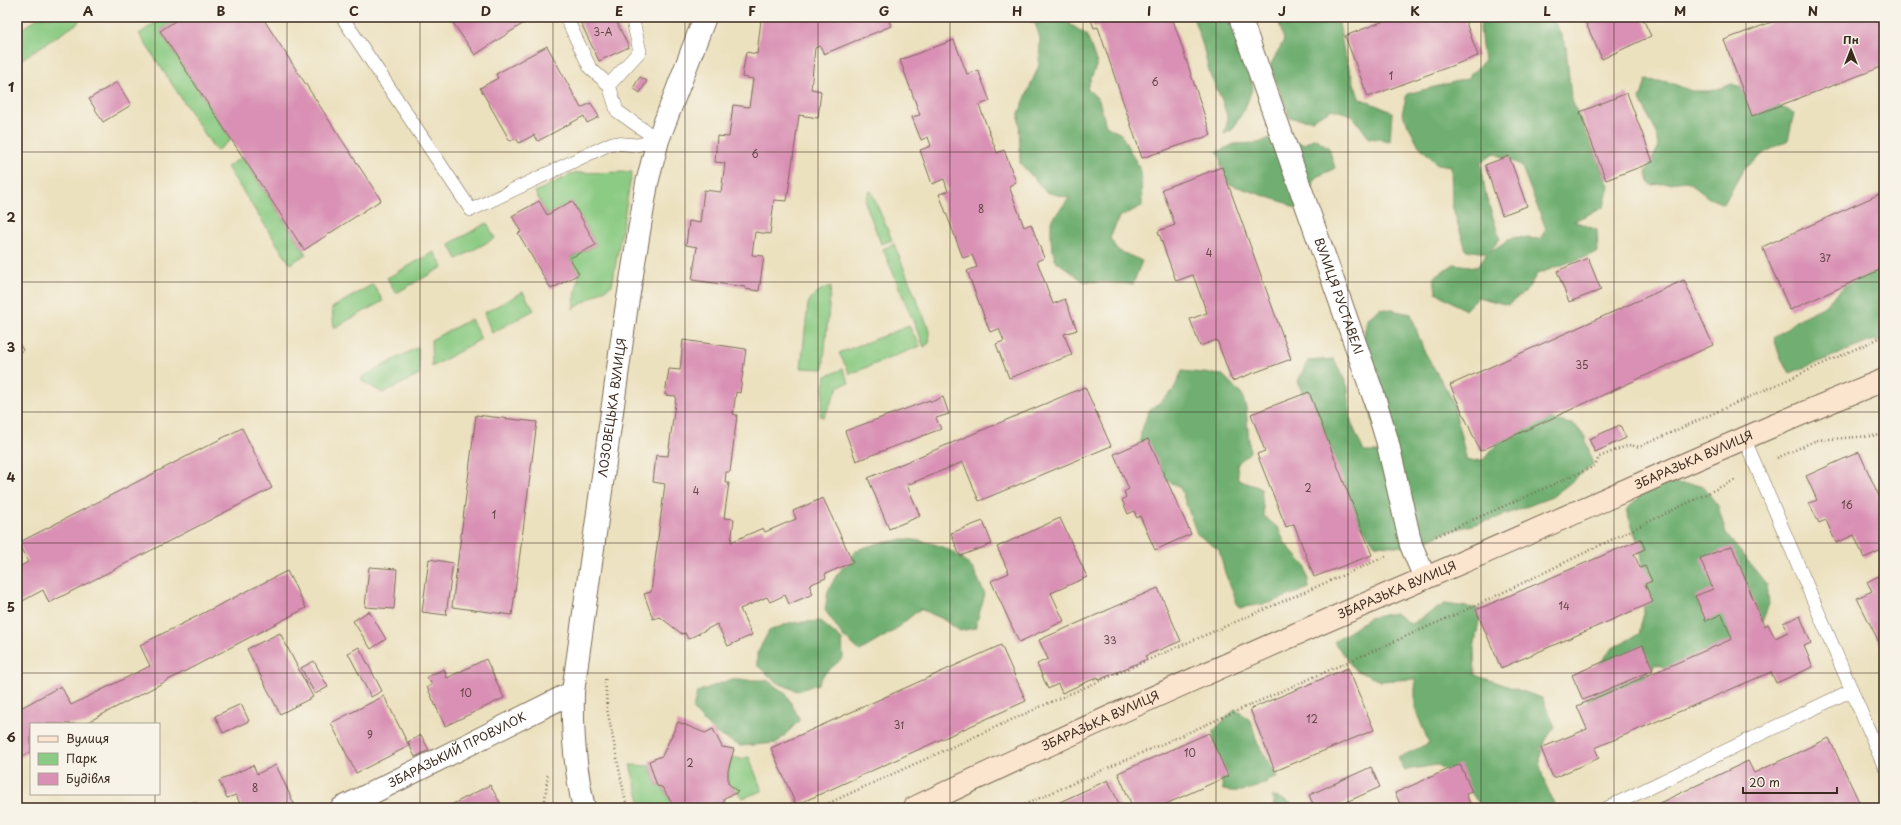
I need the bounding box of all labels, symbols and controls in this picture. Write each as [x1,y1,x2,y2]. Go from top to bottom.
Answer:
text: A [83,1,93,20]
text: B [217,1,226,20]
text: C [349,1,359,20]
text: D [481,1,491,20]
text: E [615,1,623,20]
text: F [748,1,756,20]
text: G [879,1,889,20]
text: H [1012,1,1022,20]
text: I [1147,1,1151,20]
text: J [1278,1,1286,20]
text: K [1410,1,1420,20]
text: L [1543,1,1551,20]
text: M [1674,1,1686,20]
text: N [1808,1,1818,20]
house number: 3-А [594,24,613,39]
north arrow [1831,30,1871,70]
text: Пн [1843,31,1859,48]
house number: 1 [1389,68,1393,83]
house number: 6 [1151,74,1159,89]
text: 1 [8,77,14,96]
house number: 6 [751,146,759,161]
house number: 8 [978,201,984,216]
text: 2 [6,207,16,226]
street label: ВУЛИЦЯ РУСТАВЕЛІ [1311,235,1368,357]
house number: 4 [1206,245,1213,260]
house number: 37 [1819,250,1832,265]
text: 3 [7,337,16,356]
street label: ЛОЗОВЕЦЬКА ВУЛИЦЯ [593,337,630,478]
house number: 35 [1576,357,1588,372]
street label: ЗБАРАЗЬКА ВУЛИЦЯ [1632,425,1755,493]
text: 4 [7,467,16,486]
house number: 2 [1304,480,1312,495]
house number: 4 [693,483,700,498]
house number: 16 [1841,497,1853,512]
house number: 1 [492,507,496,522]
street label: ЗБАРАЗЬКА ВУЛИЦЯ [1335,556,1459,623]
text: 5 [7,597,15,616]
house number: 14 [1558,598,1570,613]
house number: 33 [1103,632,1117,647]
house number: 10 [460,685,472,700]
street label: ЗБАРАЗЬКА ВУЛИЦЯ [1039,686,1162,755]
street label: ЗБАРАЗЬКИЙ ПРОВУЛОК [385,707,529,791]
house number: 12 [1306,711,1318,726]
house number: 31 [894,717,904,732]
legend [30,723,160,795]
text: 6 [6,727,16,746]
house number: 9 [367,727,373,742]
text: Вулиця [66,729,109,747]
house number: 10 [1184,745,1196,760]
text: Парк [66,749,98,767]
house number: 2 [686,755,694,770]
text: Будівля [66,769,111,787]
scale bar [1743,769,1837,795]
text: 20 m [1749,773,1780,791]
house number: 8 [252,780,258,795]

